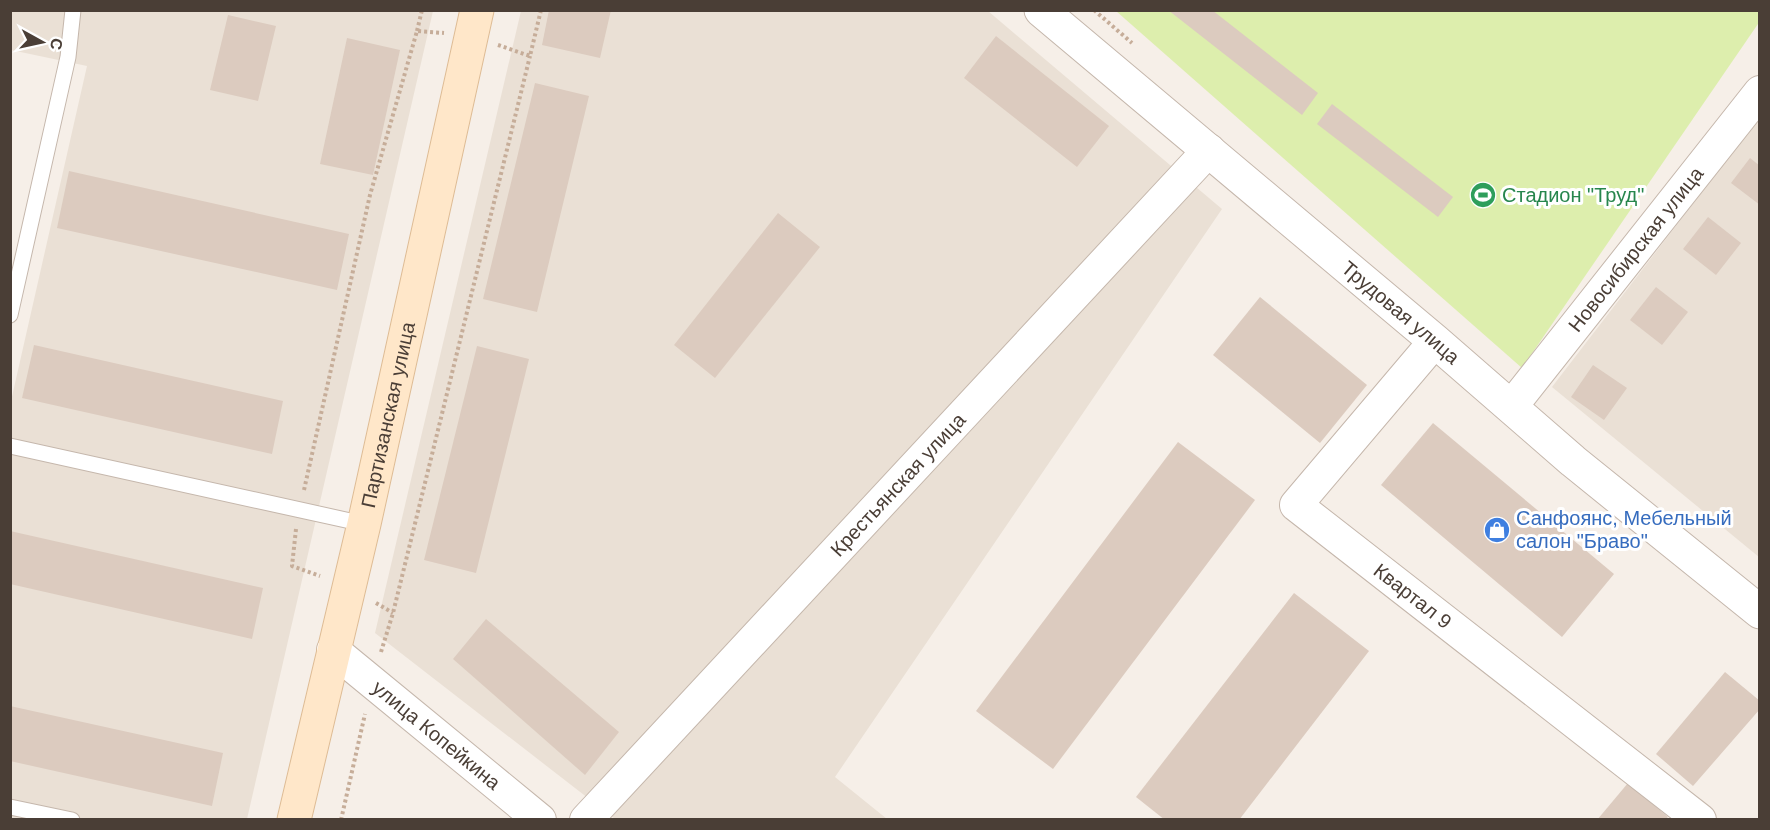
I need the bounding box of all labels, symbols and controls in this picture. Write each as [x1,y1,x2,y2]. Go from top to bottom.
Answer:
north arrow [12,12,72,72]
text: С [47,37,66,51]
street label: Новосибирская улица [1564,162,1708,336]
sports icon: Стадион "Труд" [1468,180,1498,210]
place label: Стадион "Труд" [1502,184,1644,206]
street label: Трудовая улица [1337,257,1465,369]
street label: Партизанская улица [357,319,419,510]
street label: Крестьянская улица [826,408,970,561]
place label: Санфоянс, Мебельный салон "Браво" [1516,507,1732,552]
shop icon: Санфоянс, Мебельный салон "Браво" [1482,515,1512,545]
street label: Квартал 9 [1370,559,1456,633]
street label: улица Копейкина [368,676,505,794]

